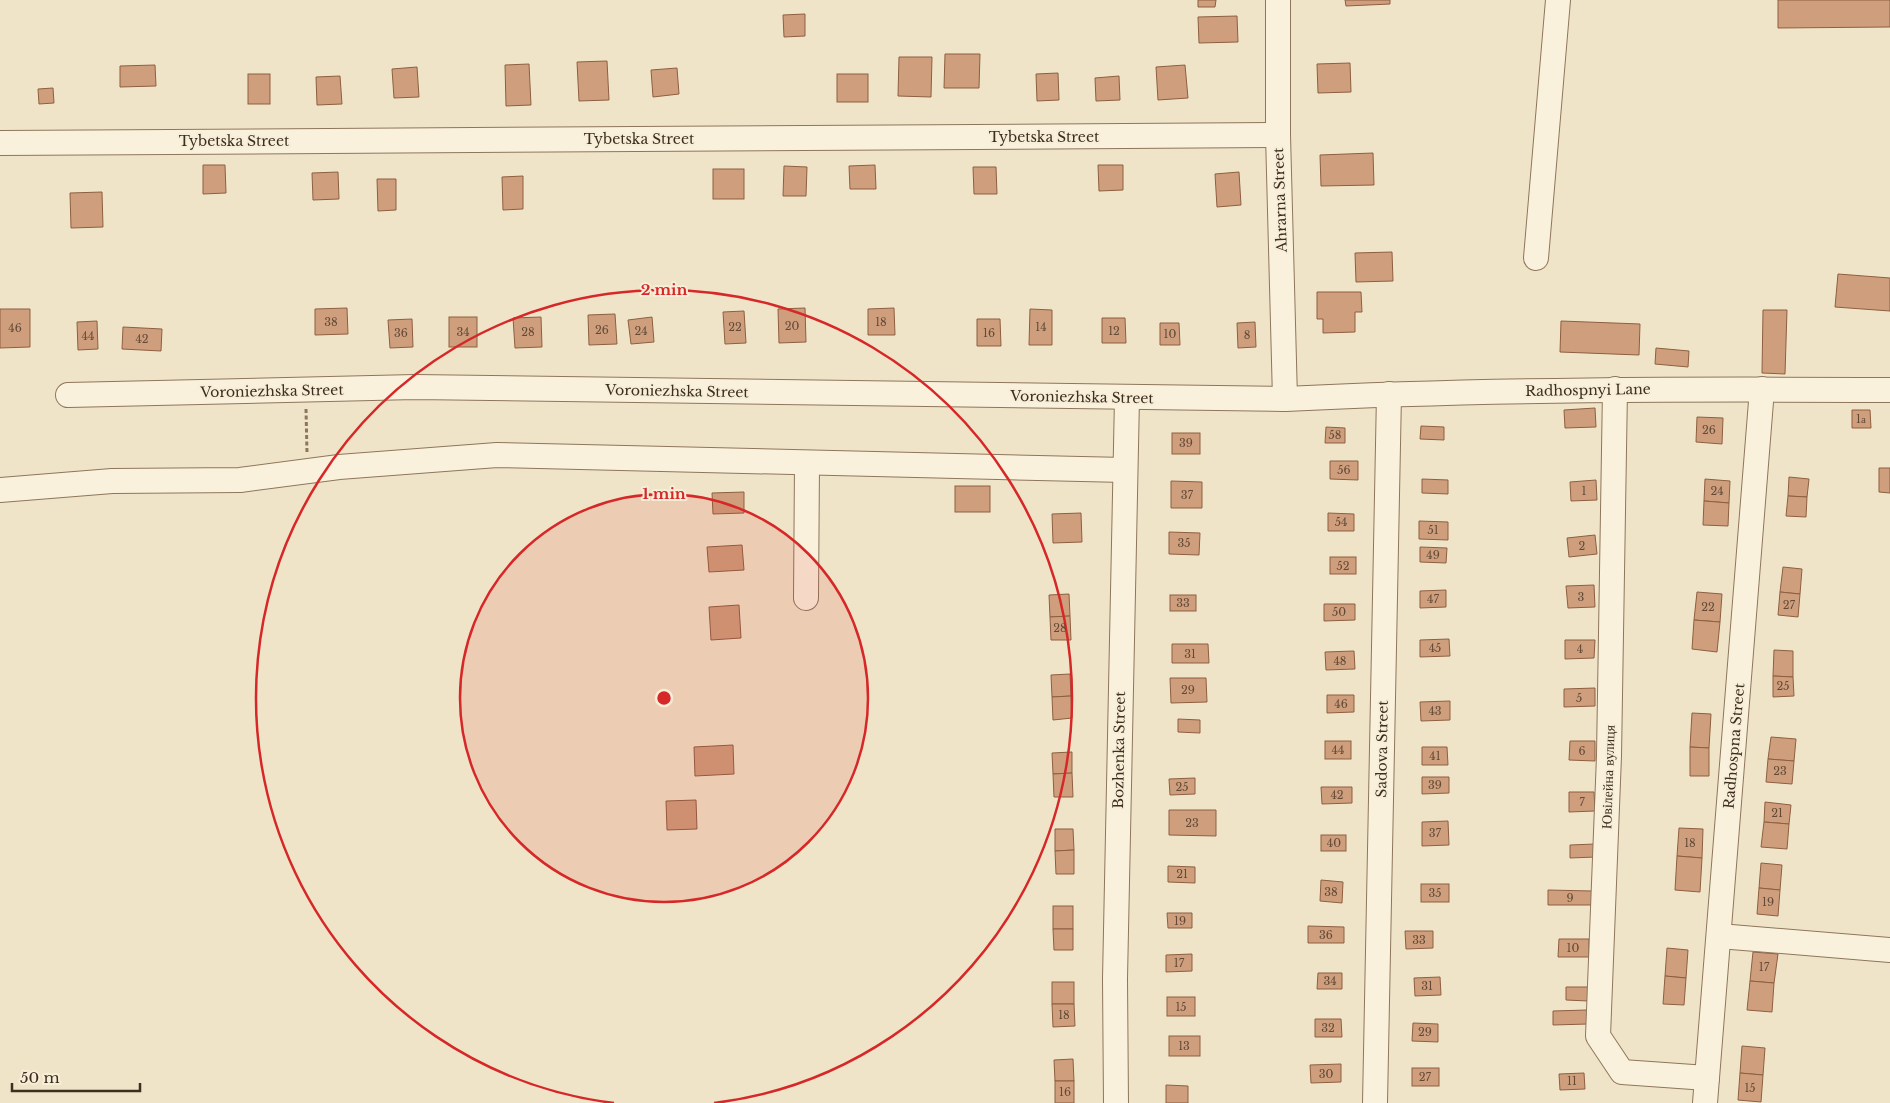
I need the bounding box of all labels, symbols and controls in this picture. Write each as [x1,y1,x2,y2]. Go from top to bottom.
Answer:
street label: Tybetska Street [989,128,1100,146]
street label: Tybetska Street [584,130,695,148]
street label: Tybetska Street [179,132,290,150]
street label: Ahrarna Street [1269,147,1291,254]
text: 2 min [641,280,687,299]
house number: 38 [324,315,338,329]
house number: 18 [875,315,887,329]
house number: 20 [785,319,799,333]
house number: 22 [728,320,742,334]
house number: 14 [1035,320,1047,334]
house number: 46 [8,321,22,335]
house number: 26 [595,323,609,337]
house number: 24 [634,324,648,338]
house number: 12 [1108,324,1120,338]
house number: 34 [456,325,470,339]
house number: 28 [521,325,535,339]
house number: 36 [394,326,408,340]
house number: 16 [983,326,995,340]
house number: 10 [1164,327,1177,341]
house number: 8 [1244,328,1250,342]
house number: 44 [82,329,94,343]
house number: 42 [135,332,149,346]
street label: Radhospnyi Lane [1525,380,1651,400]
street label: Voroniezhska Street [199,381,344,401]
street label: Voroniezhska Street [604,381,749,401]
street label: Voroniezhska Street [1009,387,1154,407]
house number: 1а [1856,412,1866,426]
house number: 26 [1702,423,1716,437]
house number: 58 [1329,428,1341,442]
house number: 39 [1179,436,1193,450]
house number: 56 [1337,463,1351,477]
text: 1 min [642,484,686,503]
house number: 1 [1582,484,1587,498]
house number: 24 [1710,484,1724,498]
house number: 37 [1181,488,1194,502]
house number: 54 [1335,515,1347,529]
house number: 51 [1427,523,1439,537]
house number: 35 [1177,536,1191,550]
house number: 2 [1579,539,1586,553]
house number: 49 [1426,548,1440,562]
house number: 52 [1336,559,1350,573]
house number: 3 [1578,590,1585,604]
house number: 47 [1427,592,1439,606]
house number: 33 [1176,596,1190,610]
house number: 27 [1783,598,1796,612]
house number: 22 [1701,600,1715,614]
house number: 50 [1332,605,1346,619]
house number: 28 [1053,621,1067,635]
house number: 45 [1429,641,1441,655]
house number: 4 [1577,642,1583,656]
house number: 31 [1184,647,1196,661]
house number: 48 [1333,654,1347,668]
house number: 25 [1776,679,1790,693]
street label: Radhospna Street [1720,682,1749,810]
house number: 29 [1181,683,1195,697]
centre of rings [655,689,673,707]
street label: Bozhenka Street [1109,691,1129,809]
house number: 5 [1576,691,1582,705]
house number: 46 [1334,697,1348,711]
street label: Sadova Street [1372,700,1392,798]
house number: 43 [1428,704,1442,718]
street label: Ювілейна вулиця [1597,724,1619,829]
house number: 44 [1332,743,1344,757]
house number: 6 [1578,744,1586,758]
house number: 41 [1429,749,1441,763]
house number: 23 [1773,764,1787,778]
house number: 39 [1428,778,1442,792]
house number: 25 [1175,780,1189,794]
house number: 42 [1330,788,1344,802]
house number: 7 [1579,795,1585,809]
house number: 21 [1771,806,1783,820]
house number: 23 [1185,816,1199,830]
house number: 37 [1429,826,1442,840]
house number: 40 [1327,836,1341,850]
house number: 18 [1684,836,1696,850]
house number: 21 [1176,867,1188,881]
house number: 38 [1324,885,1338,899]
house number: 35 [1428,886,1442,900]
house number: 9 [1566,891,1574,905]
house number: 19 [1762,895,1774,909]
house number: 19 [1174,914,1186,928]
house number: 36 [1319,928,1333,942]
house number: 33 [1412,933,1426,947]
house number: 10 [1567,941,1580,955]
house number: 17 [1174,956,1185,970]
house number: 17 [1759,960,1770,974]
house number: 34 [1323,974,1337,988]
house number: 31 [1421,979,1433,993]
house number: 15 [1175,1000,1187,1014]
house number: 18 [1058,1008,1070,1022]
house number: 32 [1321,1021,1335,1035]
house number: 29 [1418,1025,1432,1039]
house number: 13 [1178,1039,1190,1053]
scale bar [12,1060,140,1092]
house number: 30 [1319,1067,1333,1081]
text: 50 m [20,1068,60,1087]
house number: 27 [1419,1070,1432,1084]
house number: 11 [1567,1074,1577,1088]
house number: 15 [1744,1081,1756,1095]
house number: 16 [1059,1085,1071,1099]

